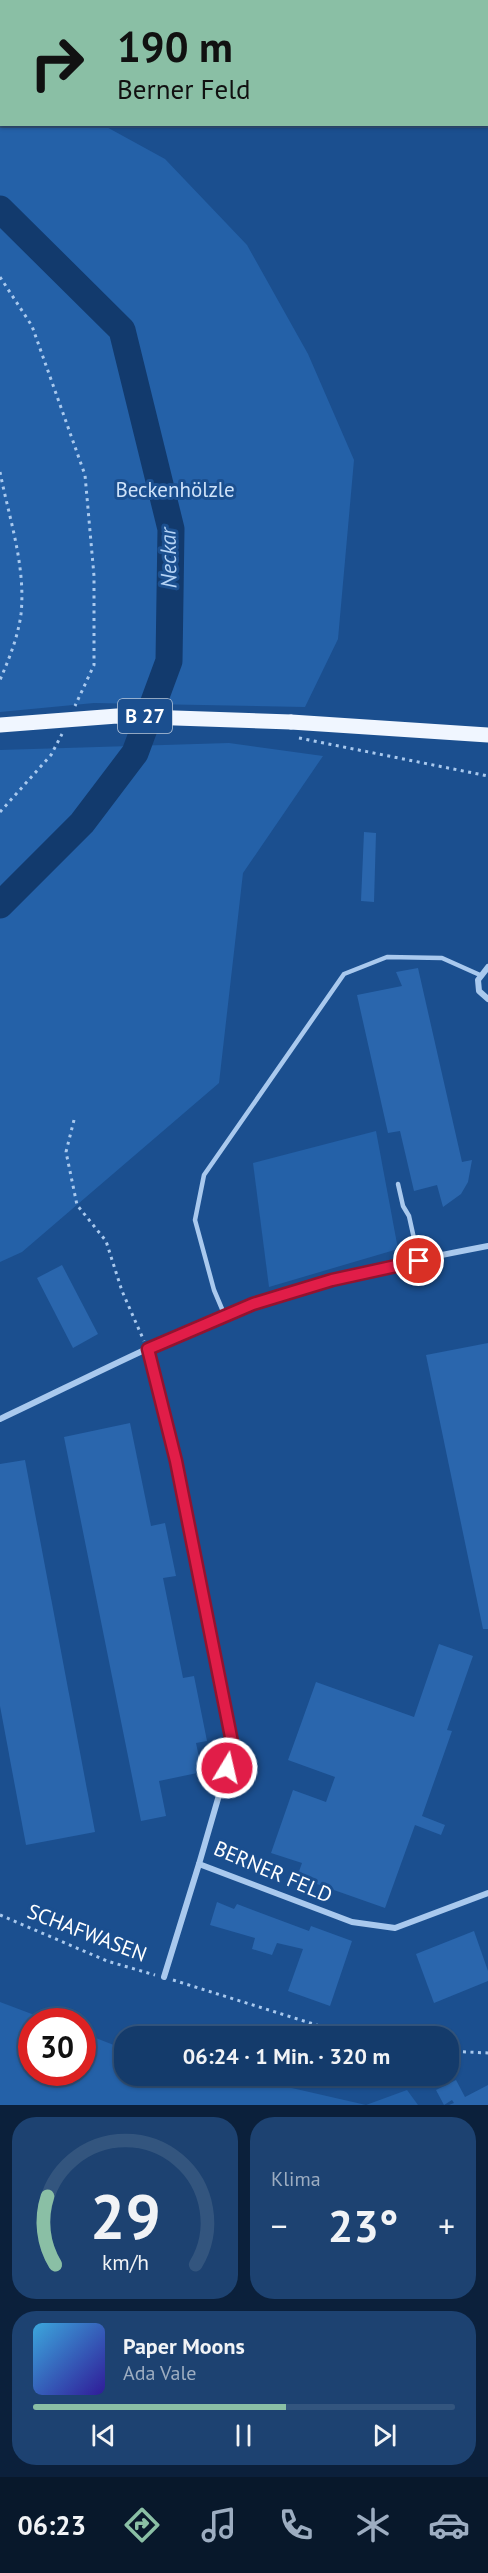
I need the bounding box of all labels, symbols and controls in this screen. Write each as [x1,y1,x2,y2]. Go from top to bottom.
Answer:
text: 190 m [117,19,233,74]
icon: right [18,24,96,102]
text: Berner Feld [117,72,251,106]
park label: Beckenhölzle [115,476,235,503]
water label: Neckar [153,526,183,589]
road number: B 27 [118,699,172,733]
pin [393,1235,444,1286]
icon: arrive [402,1244,435,1277]
position arrow [195,1736,259,1800]
street label: BERNER FELD [210,1834,337,1909]
street label: SCHAFWASEN [24,1897,151,1968]
speed limit sign: 30 [18,2008,96,2086]
text: 06:24 · 1 Min. · 320 m [183,2042,390,2070]
text: Klima [271,2166,321,2192]
text: 29 [90,2175,160,2256]
text: 23° [328,2196,398,2254]
text: − [271,2204,288,2247]
text: + [438,2204,455,2247]
text: km/h [101,2248,148,2276]
text: Paper Moons [123,2332,245,2360]
text: Ada Vale [123,2360,196,2386]
icon: previous [87,2419,120,2452]
icon: pause [227,2419,260,2452]
icon: next [368,2419,401,2452]
icon: directions [121,2504,163,2546]
icon: music [198,2504,240,2546]
icon: phone [275,2504,317,2546]
icon: climate [352,2504,394,2546]
icon: car [428,2504,470,2546]
text: 06:23 [17,2508,86,2542]

